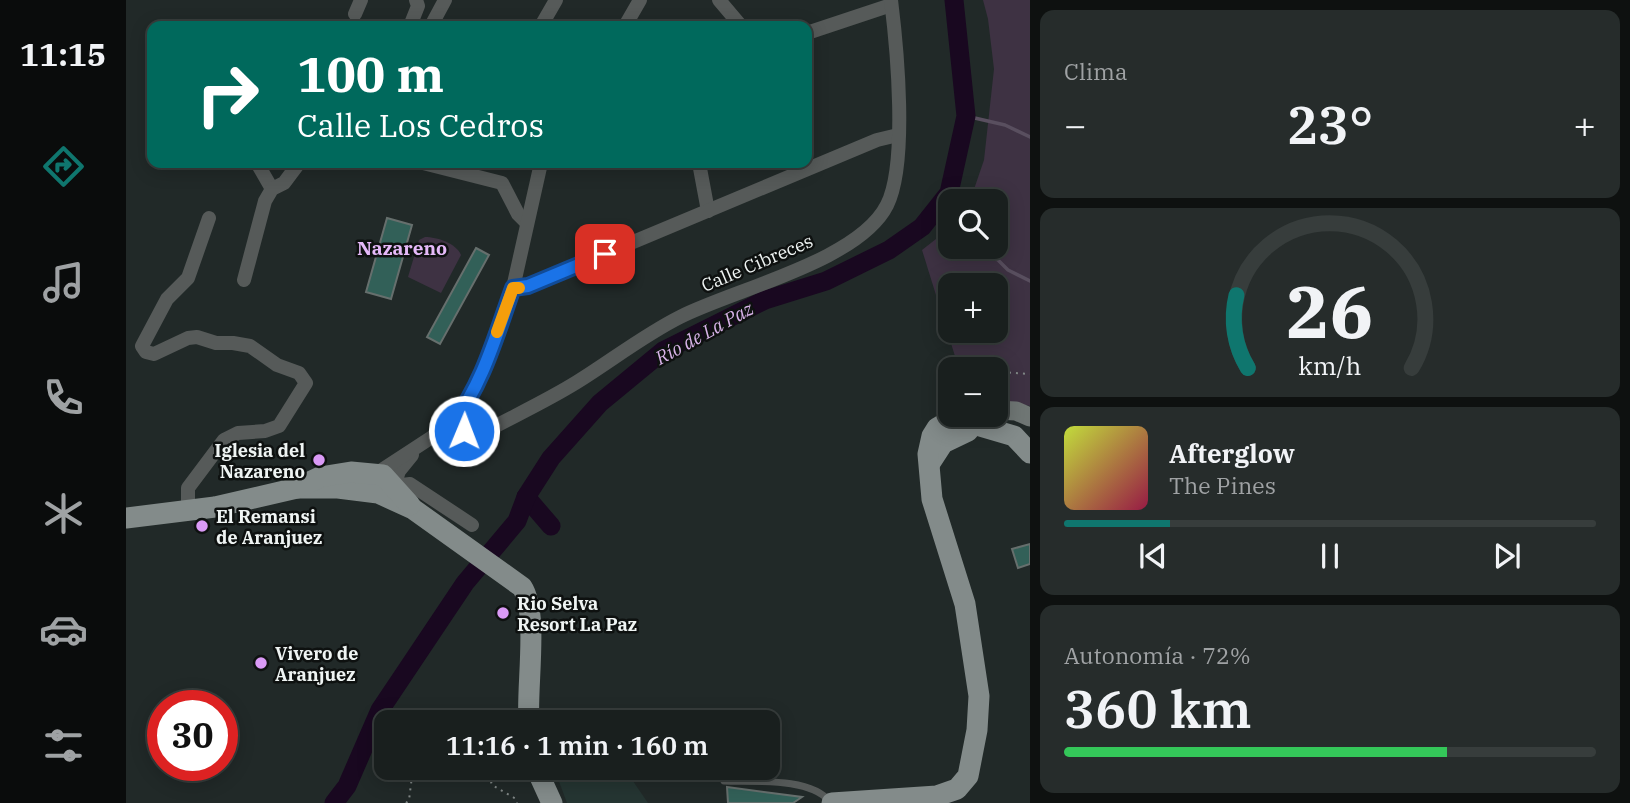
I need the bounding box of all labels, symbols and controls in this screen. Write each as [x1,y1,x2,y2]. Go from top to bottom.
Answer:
text: 11:15 [20,33,106,75]
text: 100 m [297,42,444,105]
icon: right [182,49,273,140]
text: Clima [1064,56,1128,86]
text: 23° [1287,91,1373,158]
text: − [1064,100,1087,149]
text: + [1573,100,1596,149]
text: Calle Los Cedros [297,104,544,146]
icon: directions [39,142,88,191]
map controls [938,189,1008,427]
button: search [938,189,1008,259]
pin [575,224,635,284]
street label: Calle Cibreces [698,229,816,297]
icon: arrive [586,235,624,273]
district label: Nazareno [357,236,447,260]
icon: music [39,258,88,307]
text: 26 [1286,264,1374,359]
button: + [938,273,1008,343]
water label: Río de La Paz [650,296,757,370]
text: km/h [1298,349,1362,382]
button: − [938,357,1008,427]
icon: phone [39,373,88,422]
position arrow [427,394,501,468]
text: Afterglow [1169,436,1295,470]
place label: Iglesia del Nazareno [215,439,305,483]
marker: Iglesia del Nazareno [311,452,327,468]
text: The Pines [1169,470,1276,500]
icon: climate [39,489,88,538]
place label: El Remansi de Aranjuez [216,505,322,549]
marker: El Remansi de Aranjuez [194,518,210,534]
icon: previous [1134,537,1172,575]
icon: pause [1311,537,1349,575]
icon: next [1488,537,1526,575]
place label: Rio Selva Resort La Paz [517,592,637,636]
icon: car [39,605,88,654]
marker: Rio Selva Resort La Paz [495,605,511,621]
text: Autonomía · 72% [1064,640,1251,670]
place label: Vivero de Aranjuez [275,642,358,686]
marker: Vivero de Aranjuez [253,655,269,671]
text: 360 km [1064,675,1252,742]
speed limit sign: 30 [147,690,238,781]
icon: filters [39,721,88,770]
text: 11:16 · 1 min · 160 m [446,728,708,762]

